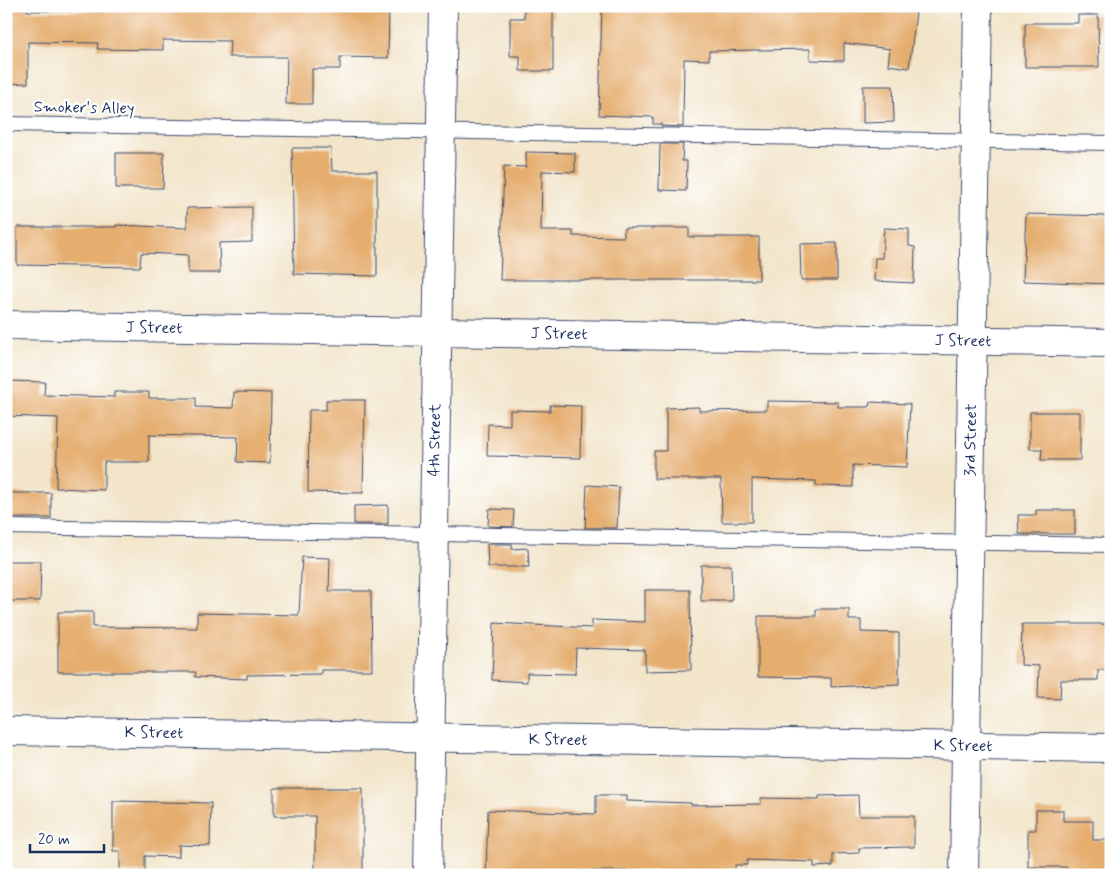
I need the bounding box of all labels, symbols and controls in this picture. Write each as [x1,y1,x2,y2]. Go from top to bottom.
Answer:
street label: Smoker's Alley [34,97,134,119]
street label: J Street [125,317,183,339]
street label: J Street [530,323,588,345]
street label: J Street [934,330,992,352]
street label: 4th Street [424,403,446,477]
street label: 3rd Street [960,403,982,477]
street label: K Street [124,722,184,744]
street label: K Street [528,729,588,751]
street label: K Street [933,735,993,757]
scale bar [30,821,104,853]
text: 20 m [38,830,70,850]

